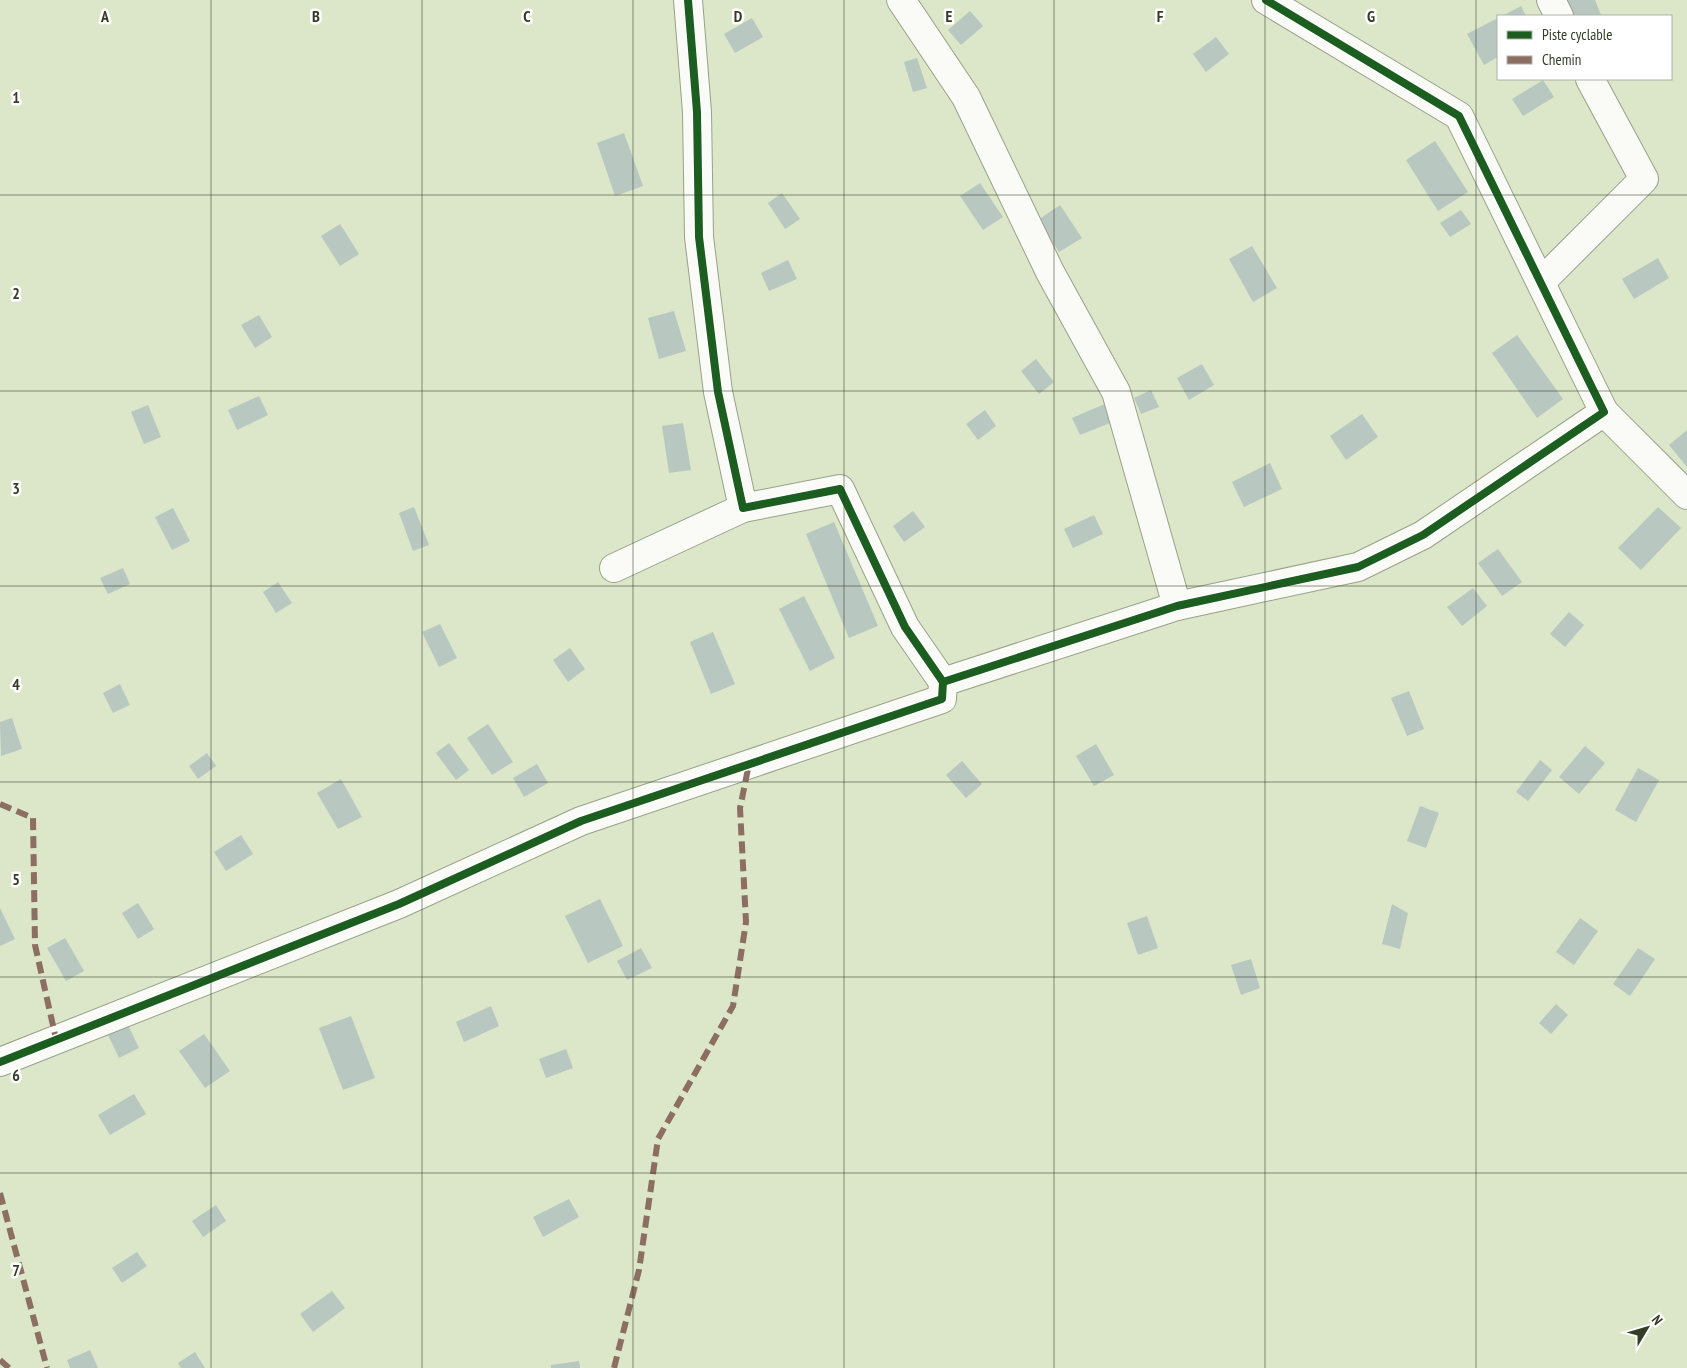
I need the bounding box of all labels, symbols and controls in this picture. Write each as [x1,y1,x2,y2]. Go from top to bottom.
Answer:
text: A [100,6,110,26]
text: B [312,6,320,26]
text: C [523,6,531,26]
text: D [734,6,743,26]
text: E [946,6,953,26]
text: F [1157,6,1164,26]
text: G [1367,6,1375,26]
legend [1497,15,1672,80]
text: Piste cyclable [1542,25,1612,44]
text: Chemin [1542,50,1581,69]
text: 1 [12,87,20,107]
text: 2 [12,283,20,303]
text: 3 [12,478,20,498]
text: 4 [12,674,20,694]
text: 5 [12,869,20,889]
text: 6 [12,1065,20,1085]
text: 7 [12,1260,20,1280]
north arrow [1622,1303,1672,1353]
text: N [1648,1311,1667,1329]

